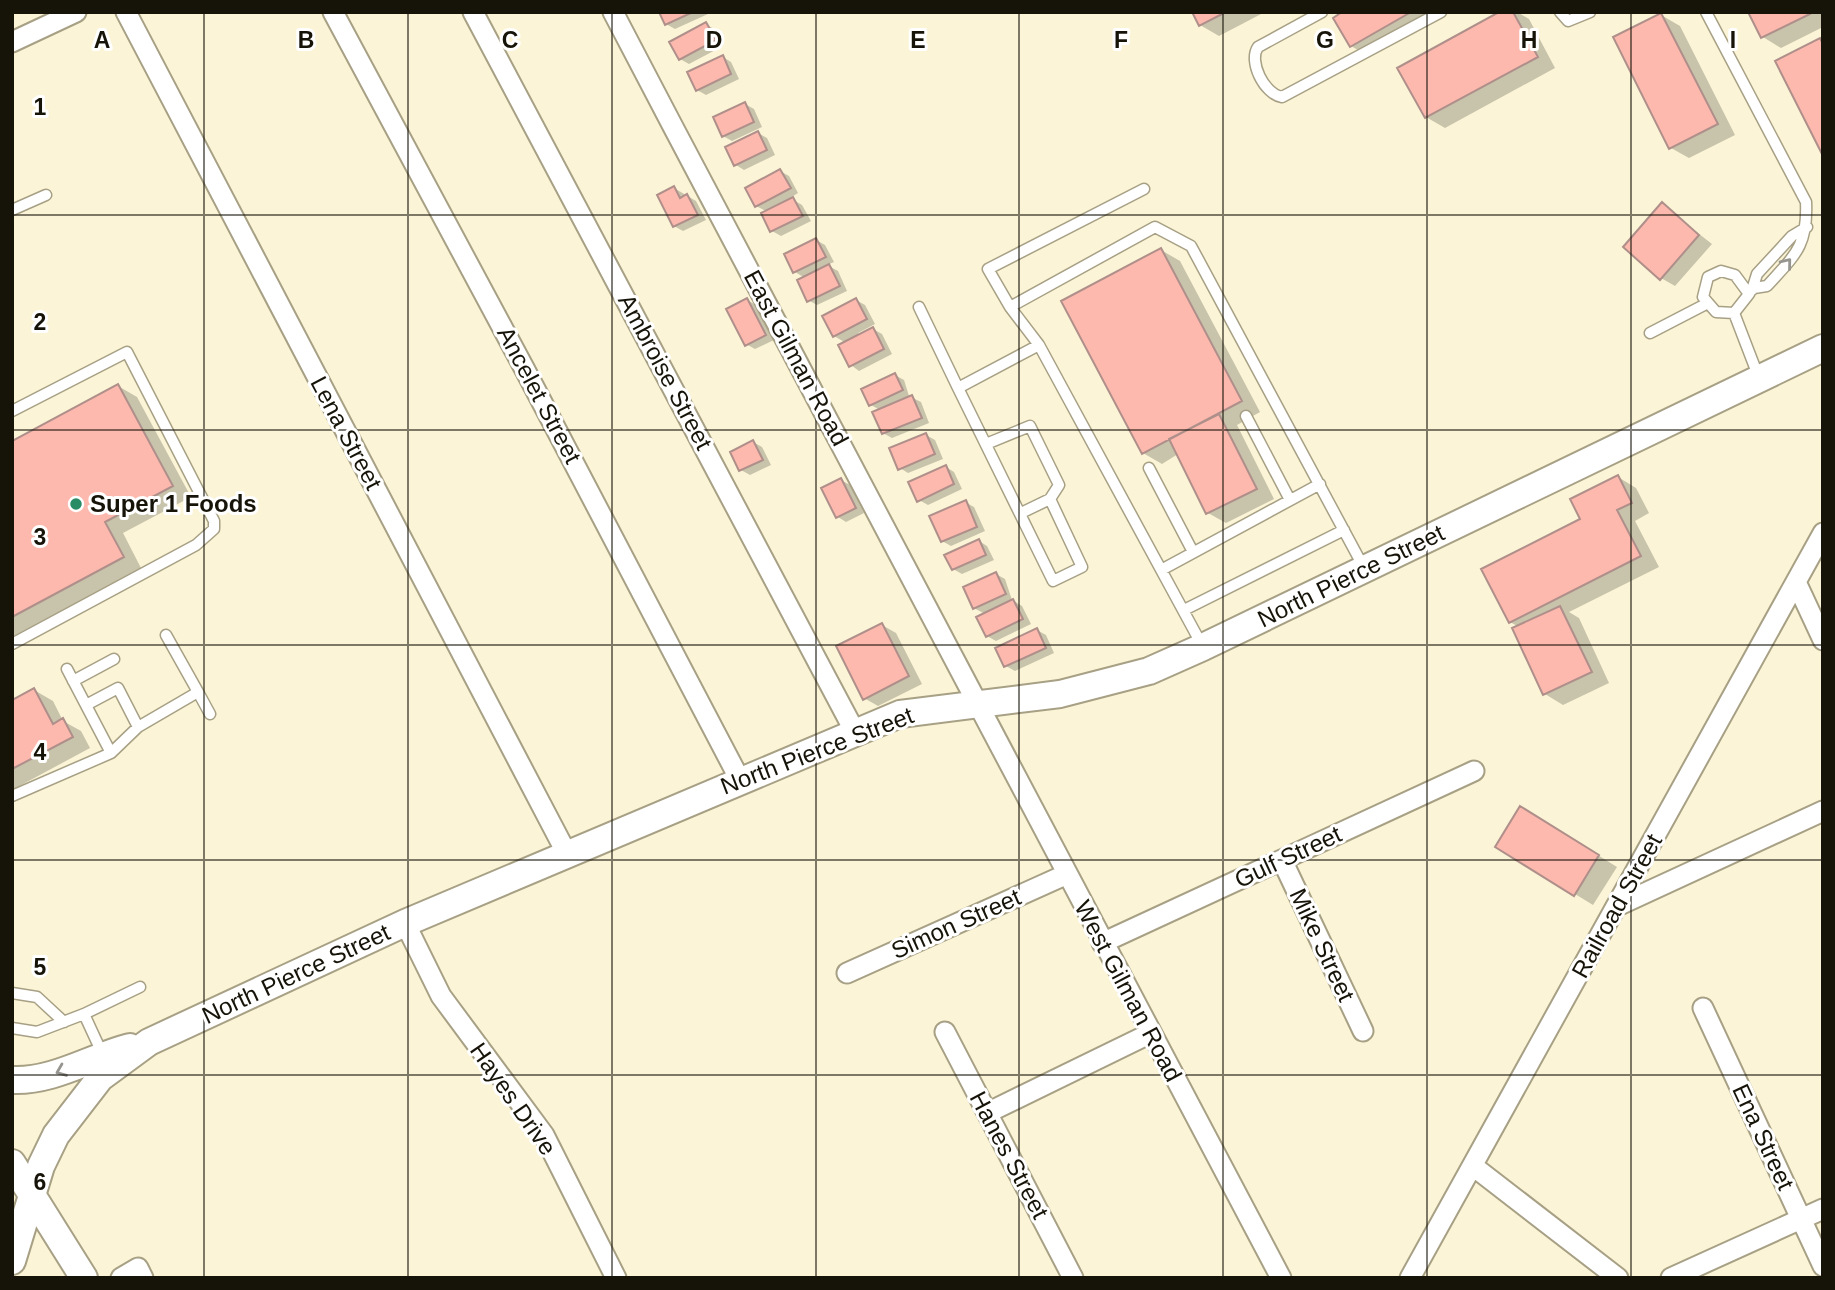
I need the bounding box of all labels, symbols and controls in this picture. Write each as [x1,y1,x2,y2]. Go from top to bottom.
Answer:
text: A [94,27,110,53]
text: B [298,27,314,53]
text: C [502,27,518,53]
text: D [706,27,722,53]
text: E [910,27,926,53]
text: F [1114,27,1128,53]
text: G [1316,27,1334,53]
text: H [1521,27,1537,53]
text: I [1730,27,1736,53]
text: 1 [34,94,47,120]
one-way arrow [1778,259,1791,271]
street label: East Gilman Road [739,265,854,450]
street label: Ambroise Street [613,289,718,454]
text: 2 [34,309,46,335]
street label: Ancelet Street [492,322,587,468]
street label: Lena Street [305,372,388,494]
place label: Super 1 Foods [90,490,257,517]
marker: Super 1 Foods [68,496,84,512]
street label: North Pierce Street [1253,519,1449,632]
text: 3 [34,524,46,550]
street label: North Pierce Street [717,701,917,800]
text: 4 [34,739,47,765]
street label: Gulf Street [1230,820,1346,893]
street label: Railroad Street [1566,829,1667,982]
street label: Simon Street [887,883,1025,964]
street label: Mike Street [1285,884,1360,1006]
street label: West Gilman Road [1069,896,1188,1086]
street label: North Pierce Street [198,918,394,1029]
text: 5 [34,954,47,980]
street label: Hayes Drive [465,1037,562,1160]
one-way arrow [55,1062,67,1076]
street label: Ena Street [1727,1080,1800,1194]
street label: Hanes Street [965,1087,1054,1223]
text: 6 [34,1169,46,1195]

